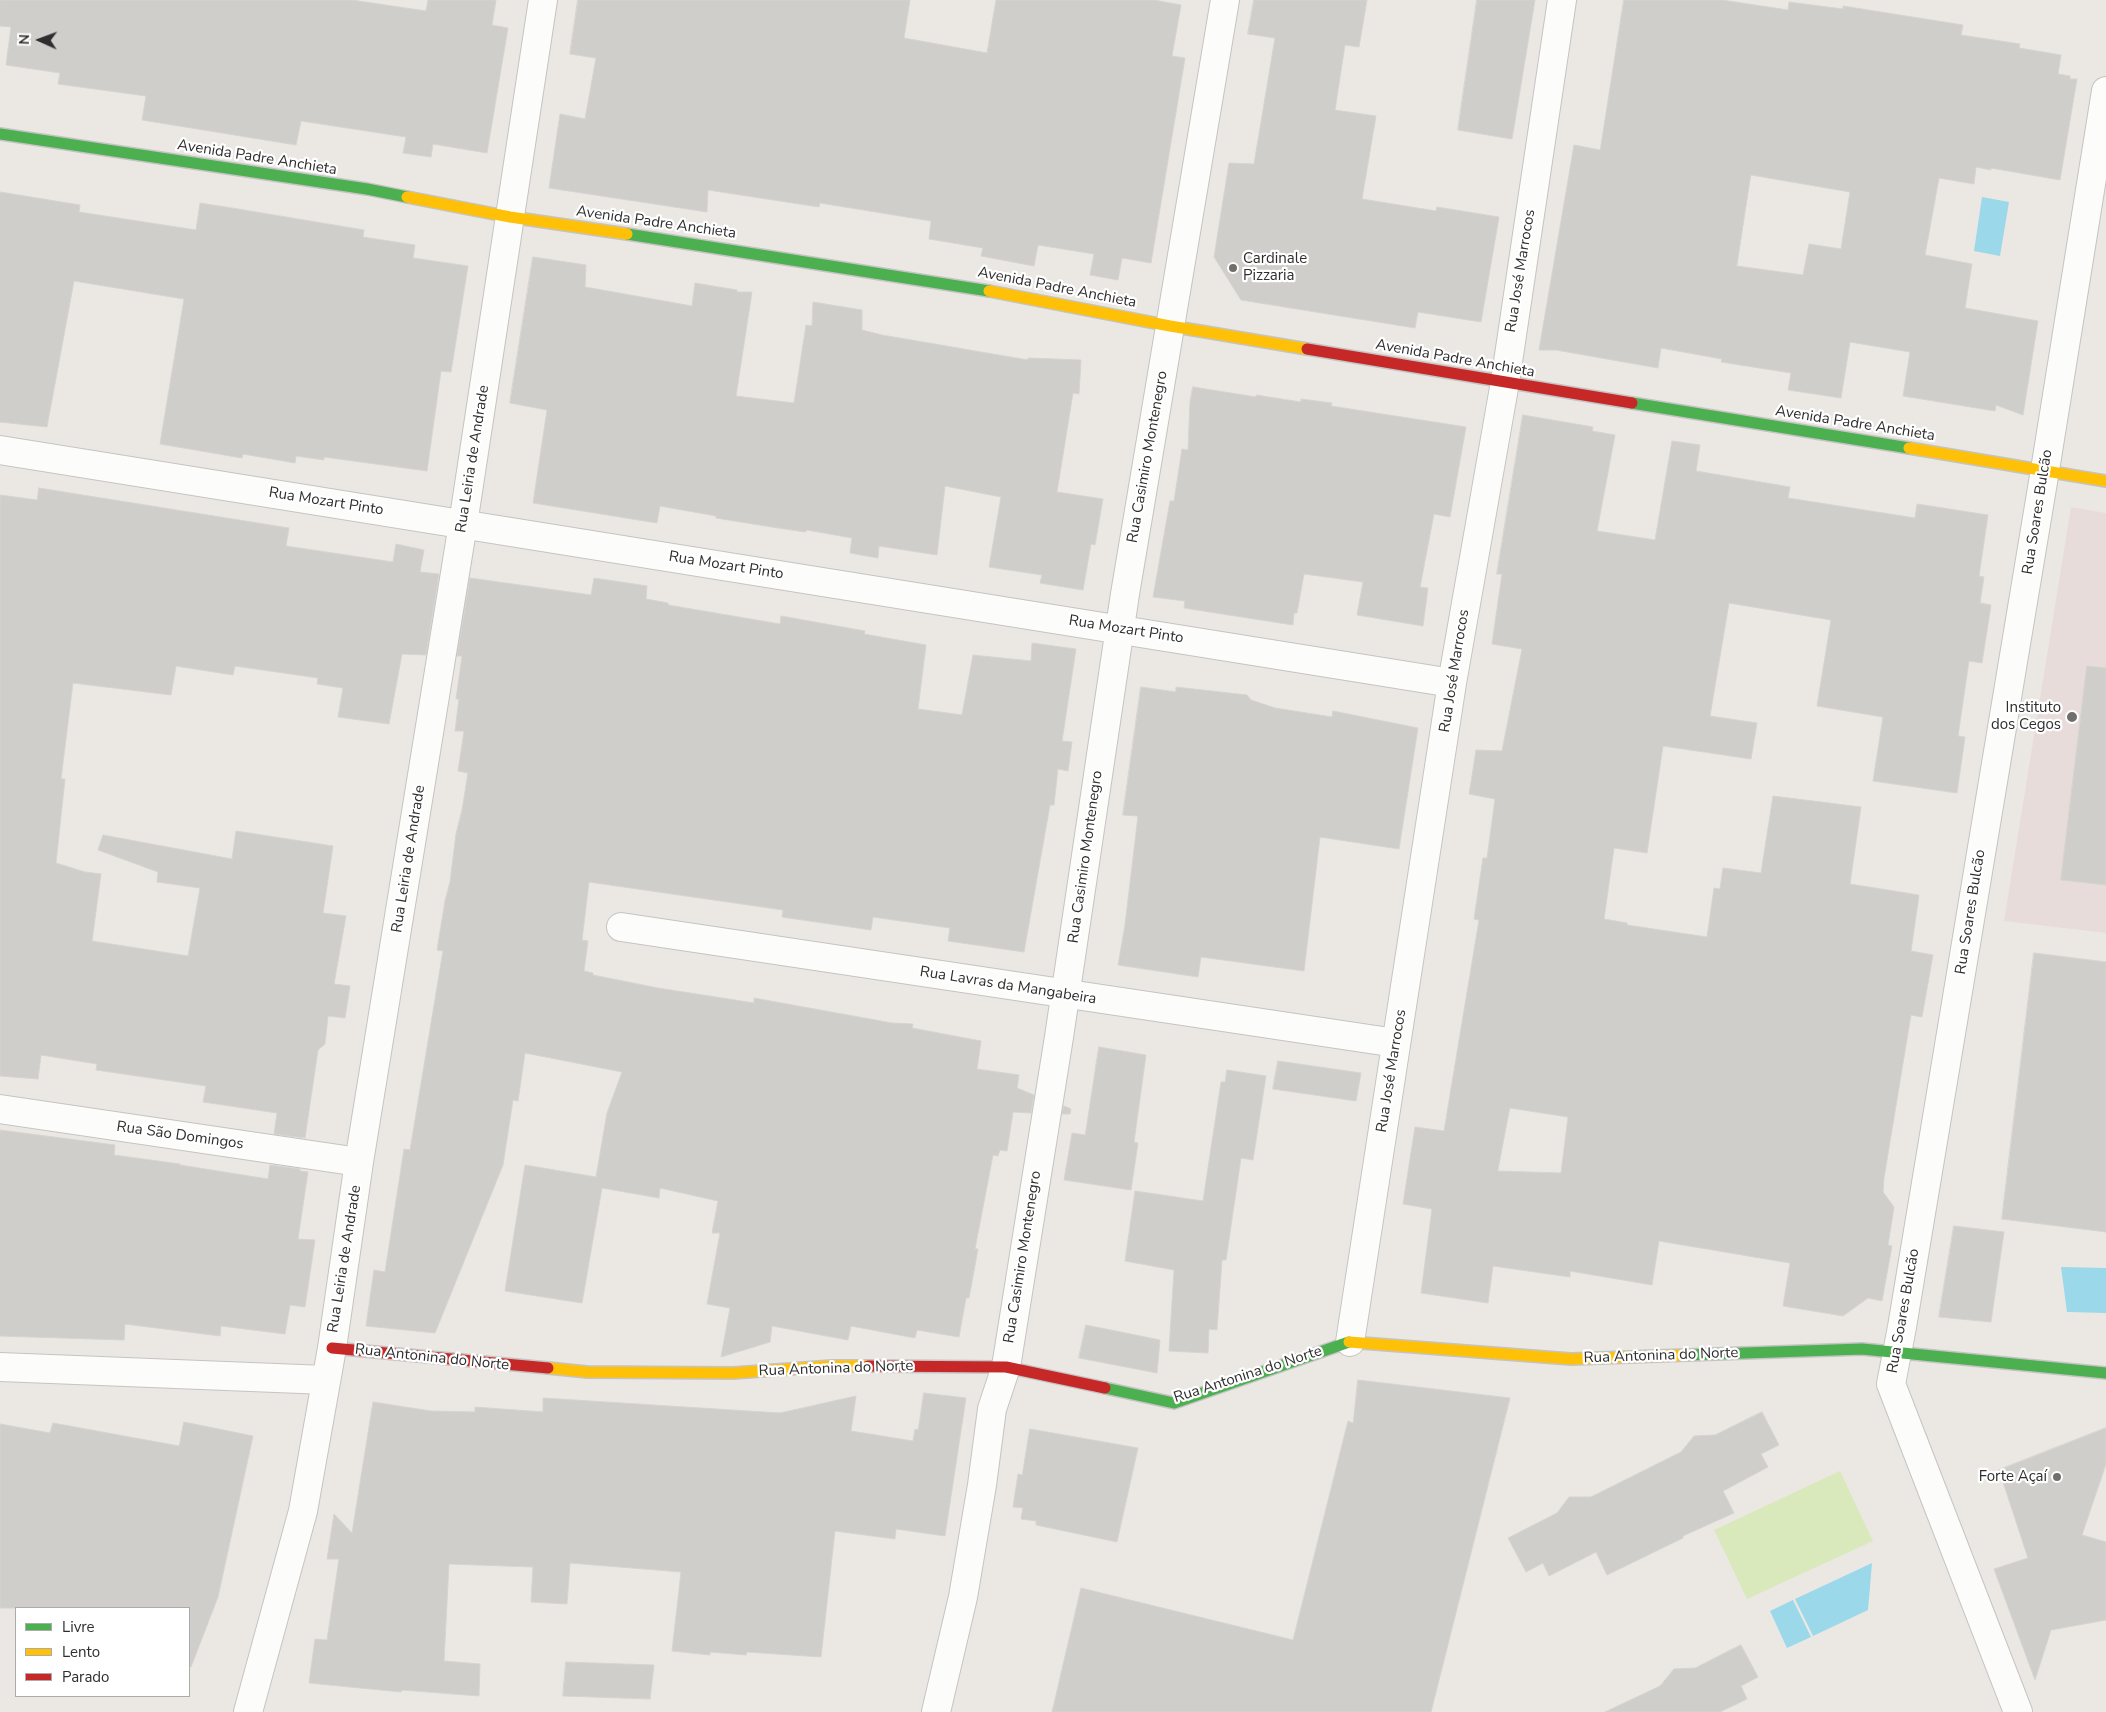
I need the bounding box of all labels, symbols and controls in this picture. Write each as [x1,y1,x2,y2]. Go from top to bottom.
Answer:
north arrow [15,15,65,65]
text: N [15,34,34,45]
street label: Avenida Padre Anchieta [176,137,338,179]
street label: Avenida Padre Anchieta [575,203,737,243]
street label: Rua José Marrocos [1502,208,1540,334]
place label: Cardinale Pizzaria [1243,250,1307,285]
marker: Cardinale Pizzaria [1227,262,1239,274]
street label: Avenida Padre Anchieta [976,264,1138,312]
street label: Avenida Padre Anchieta [1374,336,1536,382]
street label: Rua Casimiro Montenegro [1124,370,1172,544]
street label: Rua Leiria de Andrade [452,384,494,534]
street label: Avenida Padre Anchieta [1774,403,1936,445]
street label: Rua Soares Bulcão [2019,448,2057,576]
street label: Rua Mozart Pinto [267,484,385,520]
street label: Rua Mozart Pinto [667,548,785,584]
street label: Rua José Marrocos [1436,608,1474,734]
street label: Rua Mozart Pinto [1067,612,1185,648]
place label: Instituto dos Cegos [1991,699,2061,734]
marker: Instituto dos Cegos [2065,710,2079,724]
street label: Rua Casimiro Montenegro [1065,769,1107,945]
street label: Rua Leiria de Andrade [388,784,430,934]
street label: Rua Soares Bulcão [1952,848,1990,976]
street label: Rua Lavras da Mangabeira [919,963,1097,1009]
street label: Rua José Marrocos [1373,1008,1411,1134]
street label: Rua São Domingos [115,1118,245,1154]
street label: Rua Casimiro Montenegro [1000,1170,1046,1344]
street label: Rua Leiria de Andrade [324,1184,366,1334]
street label: Rua Soares Bulcão [1884,1247,1924,1375]
street label: Rua Antonina do Norte [354,1341,510,1375]
street label: Rua Antonina do Norte [1172,1343,1324,1407]
street label: Rua Antonina do Norte [1583,1344,1739,1368]
street label: Rua Antonina do Norte [758,1357,914,1381]
place label: Forte Açaí [1979,1468,2047,1486]
marker: Forte Açaí [2051,1471,2063,1483]
legend [15,1607,190,1697]
text: Livre [62,1617,95,1637]
text: Lento [62,1642,100,1662]
text: Parado [62,1667,109,1687]

